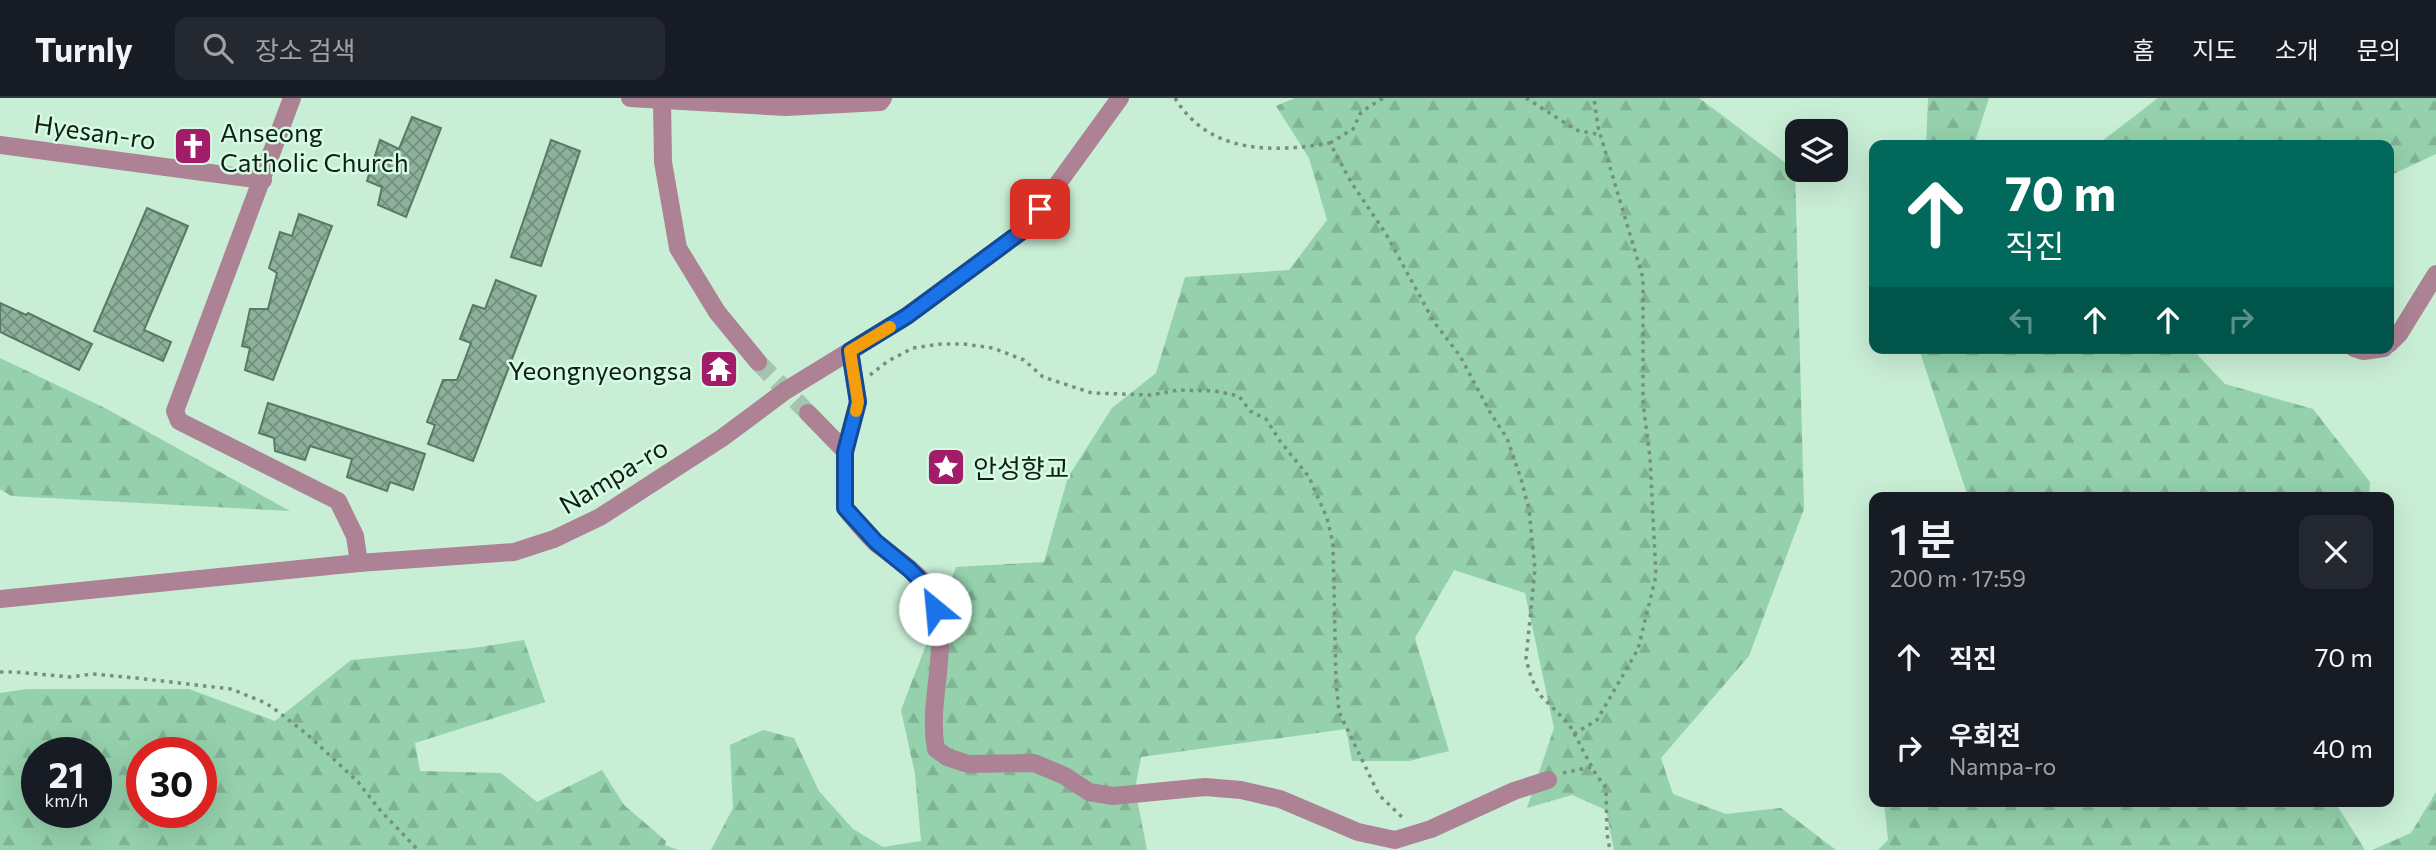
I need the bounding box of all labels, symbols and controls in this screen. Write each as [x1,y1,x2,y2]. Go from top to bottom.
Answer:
search box [175,17,665,80]
text: Turnly [35,28,133,69]
icon: search [199,29,237,67]
text: 장소 검색 [255,34,356,65]
text: 홈 [2132,35,2154,64]
text: 지도 [2192,35,2237,64]
text: 소개 [2275,35,2319,64]
text: 문의 [2357,35,2401,64]
street label: Hyesan-ro [32,107,158,155]
place label: Anseong Catholic Church [220,116,409,177]
map controls [1785,119,1848,182]
button: layers [1785,119,1848,182]
church icon: Anseong Catholic Church [172,125,214,167]
text: 70 m [2005,161,2116,221]
icon: ahead [1890,168,1981,259]
pin [1010,179,1070,239]
icon: arrive [1021,190,1059,228]
text: 직진 [2005,225,2064,265]
icon: left [2003,301,2041,339]
icon: ahead [2076,301,2114,339]
icon: ahead [2149,301,2187,339]
icon: right [2222,301,2260,339]
temple icon: Yeongnyeongsa [698,348,740,390]
place label: Yeongnyeongsa [508,354,692,385]
street label: Nampa-ro [553,430,673,520]
place icon: 안성향교 [925,446,967,488]
place label: 안성향교 [973,452,1069,483]
text: 1 분 [1890,512,1955,564]
button: close [2299,515,2373,589]
text: 200 m · 17:59 [1890,564,2026,592]
position arrow [898,572,972,646]
icon: ahead [1890,638,1928,676]
text: 70 m [2315,641,2373,672]
text: 직진 [1949,642,1997,673]
text: 우회전 [1949,719,2021,750]
icon: right [1890,729,1928,767]
text: 40 m [2313,732,2373,763]
speed limit sign: 30 [126,737,217,828]
text: 21 [49,752,84,795]
text: Nampa-ro [1949,752,2056,780]
text: km/h [45,789,88,811]

